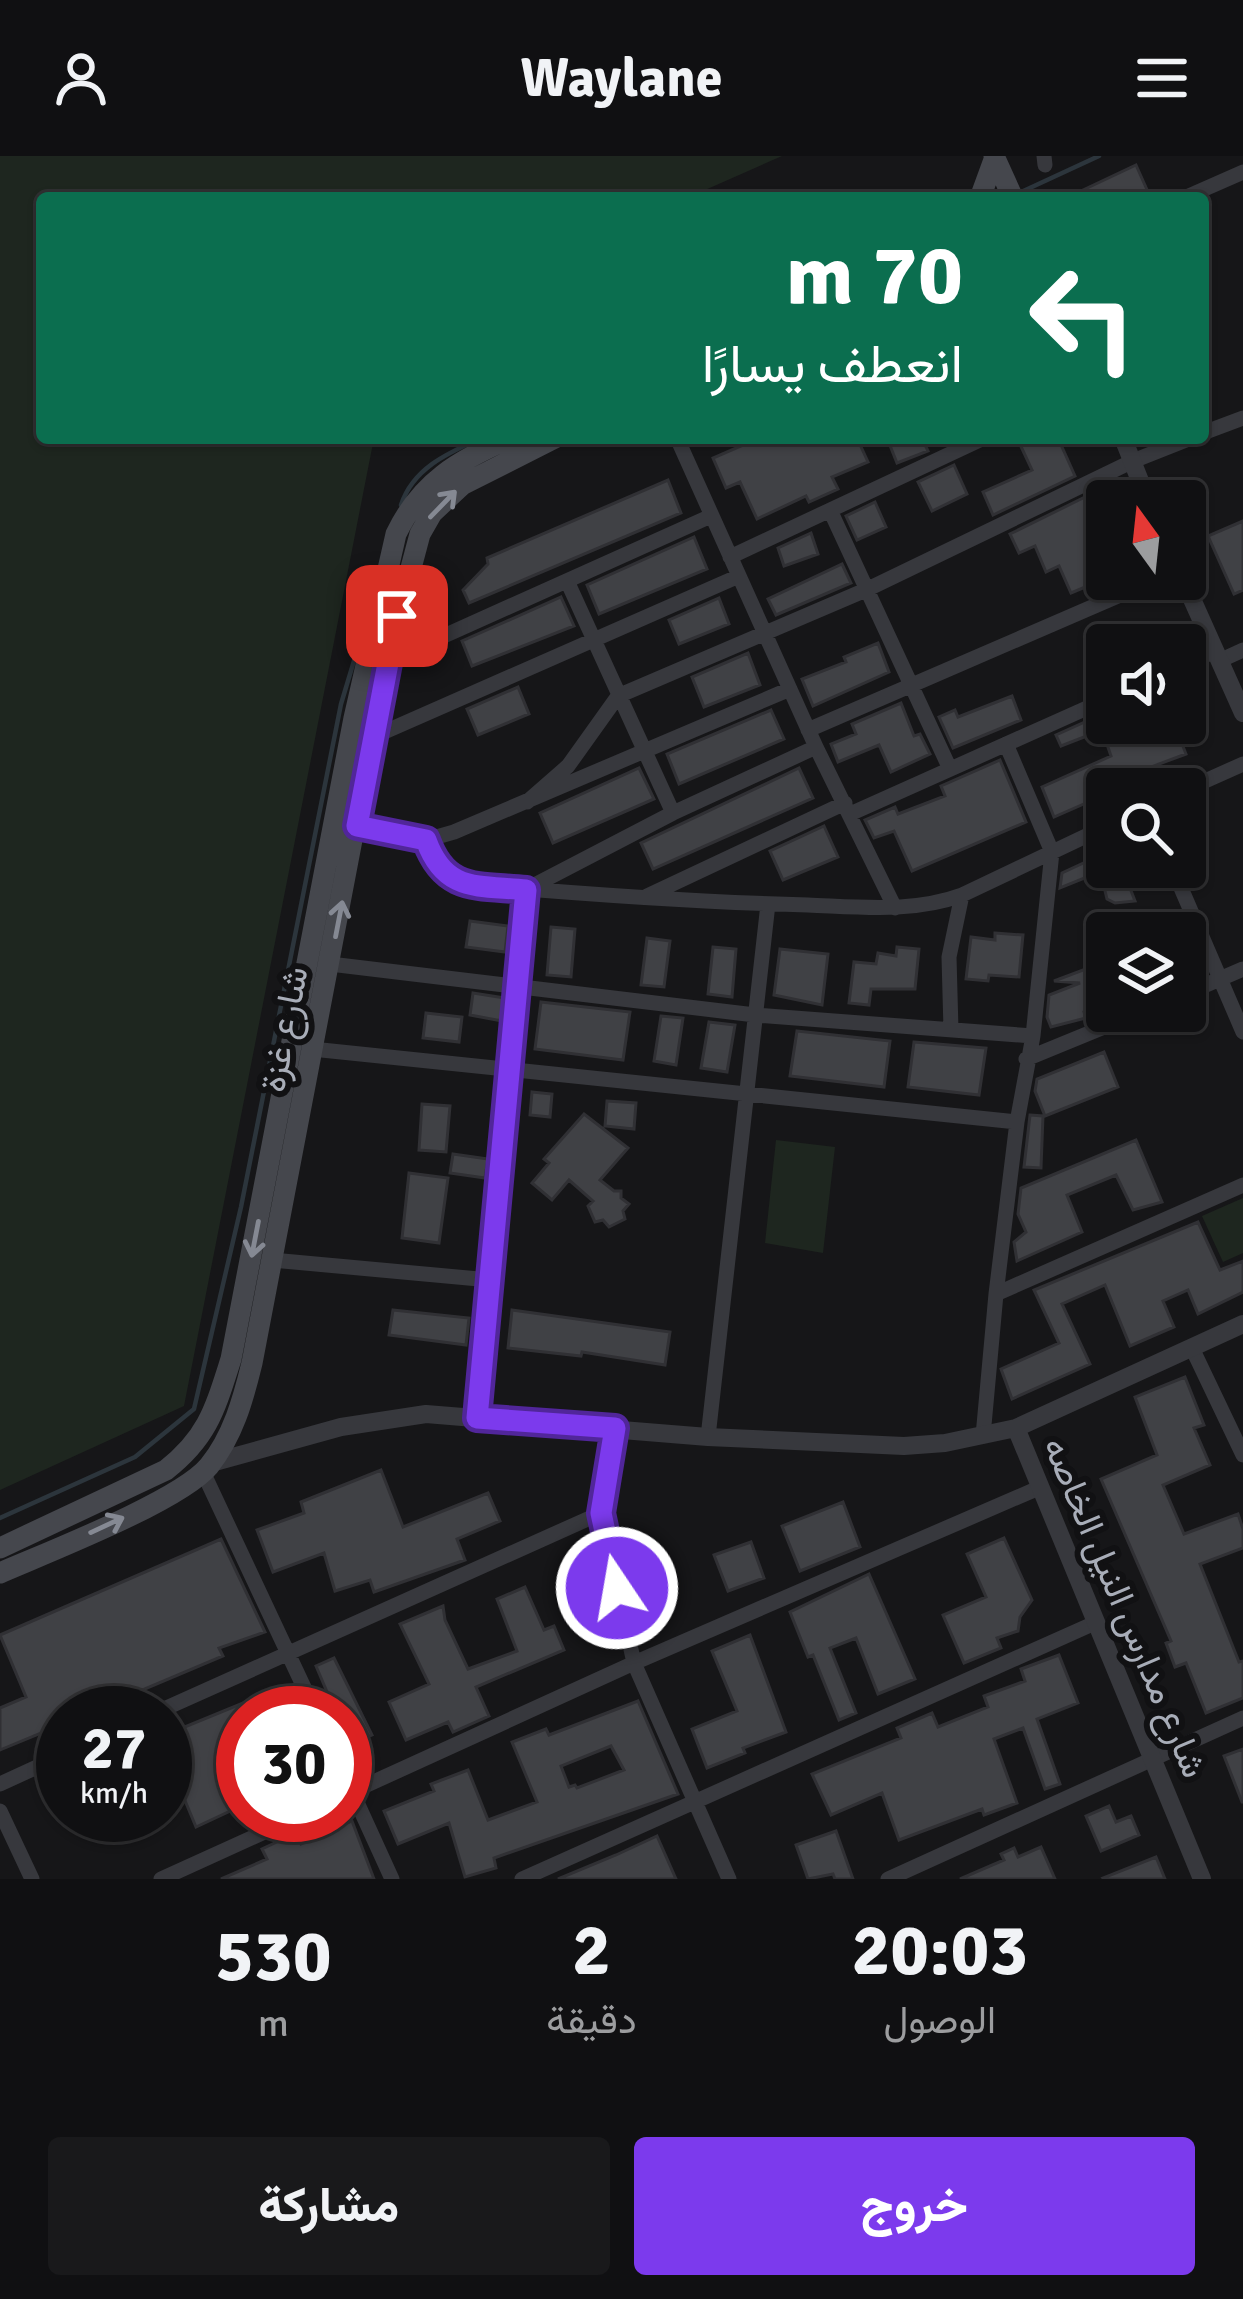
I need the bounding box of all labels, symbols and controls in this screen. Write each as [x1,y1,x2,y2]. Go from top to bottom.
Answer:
icon: person [48,45,114,111]
text: Waylane [520,45,723,112]
icon: menu [1129,45,1195,111]
text: 70 m [786,224,963,328]
icon: left [1005,240,1161,396]
text: انعطف يسارًا [702,331,963,398]
north arrow [1086,480,1206,600]
map controls [1086,480,1206,1032]
one-way arrow [428,490,457,520]
pin [346,565,448,667]
icon: arrive [364,583,430,649]
button: sound [1086,624,1206,744]
button: search [1086,768,1206,888]
one-way arrow [329,900,351,939]
button: layers [1086,912,1206,1032]
street label: شارع غزة [250,963,320,1096]
one-way arrow [243,1218,265,1257]
street label: شارع مدارس النيل الخاصه [1032,1431,1217,1785]
one-way arrow [88,1513,124,1535]
position arrow [554,1525,680,1651]
speed limit sign: 30 [216,1686,372,1842]
text: 27 [82,1712,146,1786]
text: km/h [80,1775,148,1812]
text: 2 [572,1906,611,1995]
text: 20:03 [851,1906,1028,1995]
text: 530 [215,1912,332,2001]
text: دقيقة [546,1996,637,2044]
text: الوصول [884,1996,996,2044]
text: m [258,1999,289,2047]
button: مشاركة [48,2137,610,2275]
button: خروج [634,2137,1195,2275]

